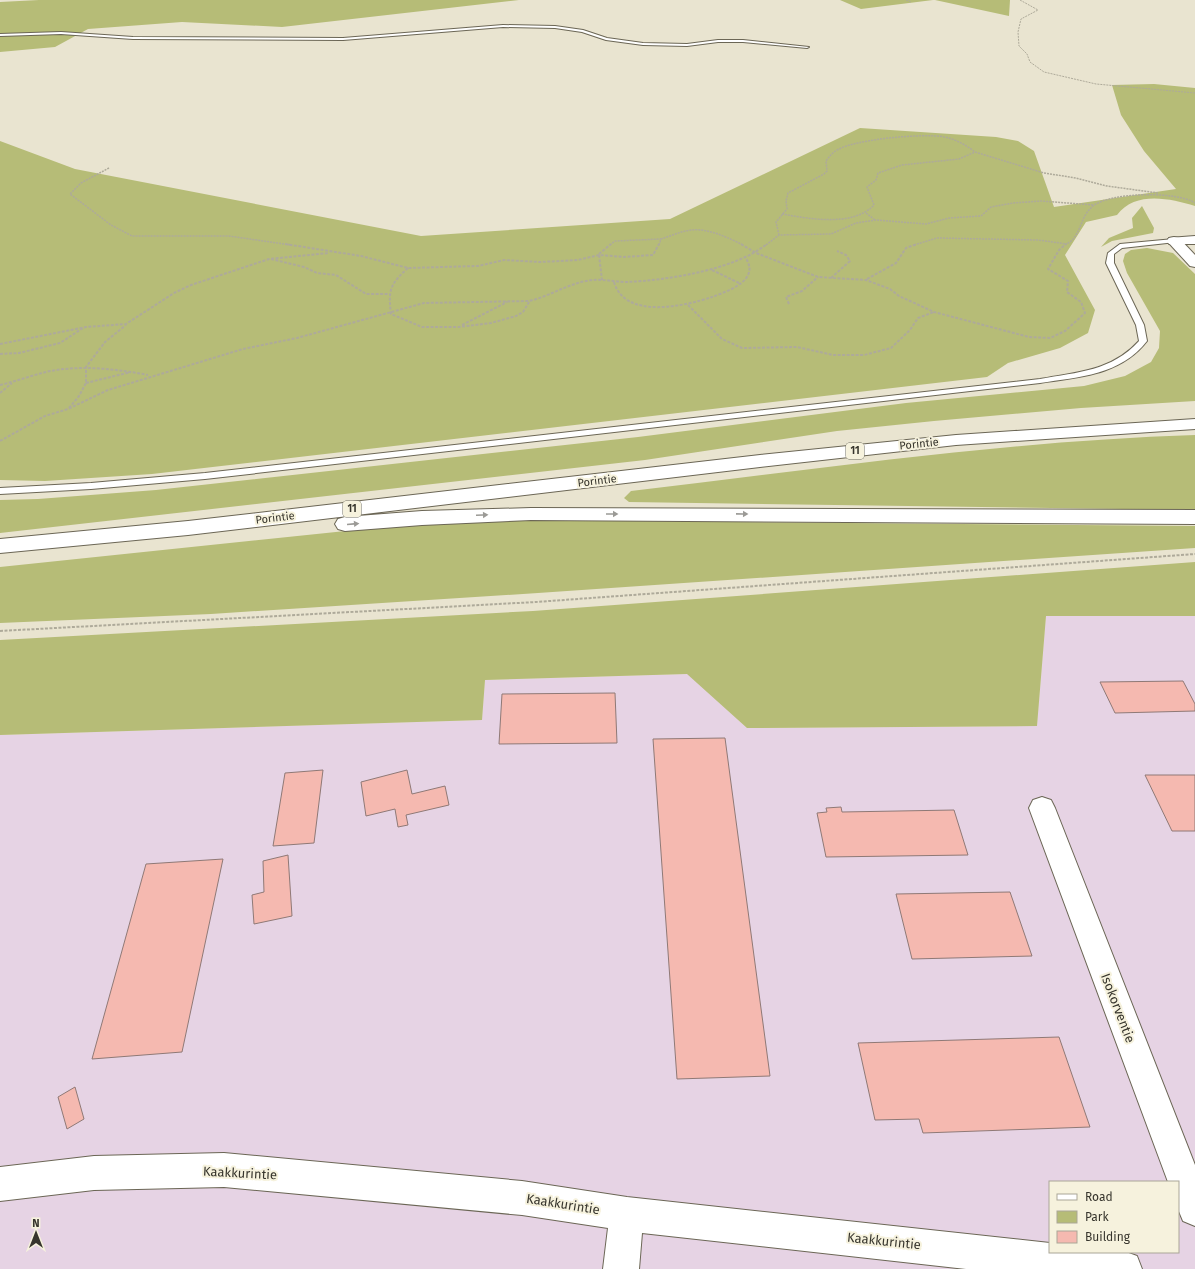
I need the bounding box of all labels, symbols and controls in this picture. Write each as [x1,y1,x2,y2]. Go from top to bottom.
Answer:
street label: Porintie [899,435,939,453]
road number: 11 [846,443,864,459]
street label: Porintie [577,472,617,490]
road number: 11 [343,501,361,517]
street label: Porintie [255,509,295,527]
one-way arrow [606,511,619,517]
one-way arrow [736,511,749,517]
one-way arrow [476,512,489,518]
one-way arrow [347,520,359,527]
street label: Isokorventie [1098,971,1138,1045]
street label: Kaakkurintie [203,1164,277,1182]
legend [1049,1181,1179,1253]
text: Road [1085,1190,1113,1204]
street label: Kaakkurintie [525,1191,601,1217]
text: Park [1085,1210,1109,1224]
north arrow [16,1213,56,1253]
text: N [32,1217,40,1230]
street label: Kaakkurintie [846,1230,922,1252]
text: Building [1085,1230,1131,1244]

